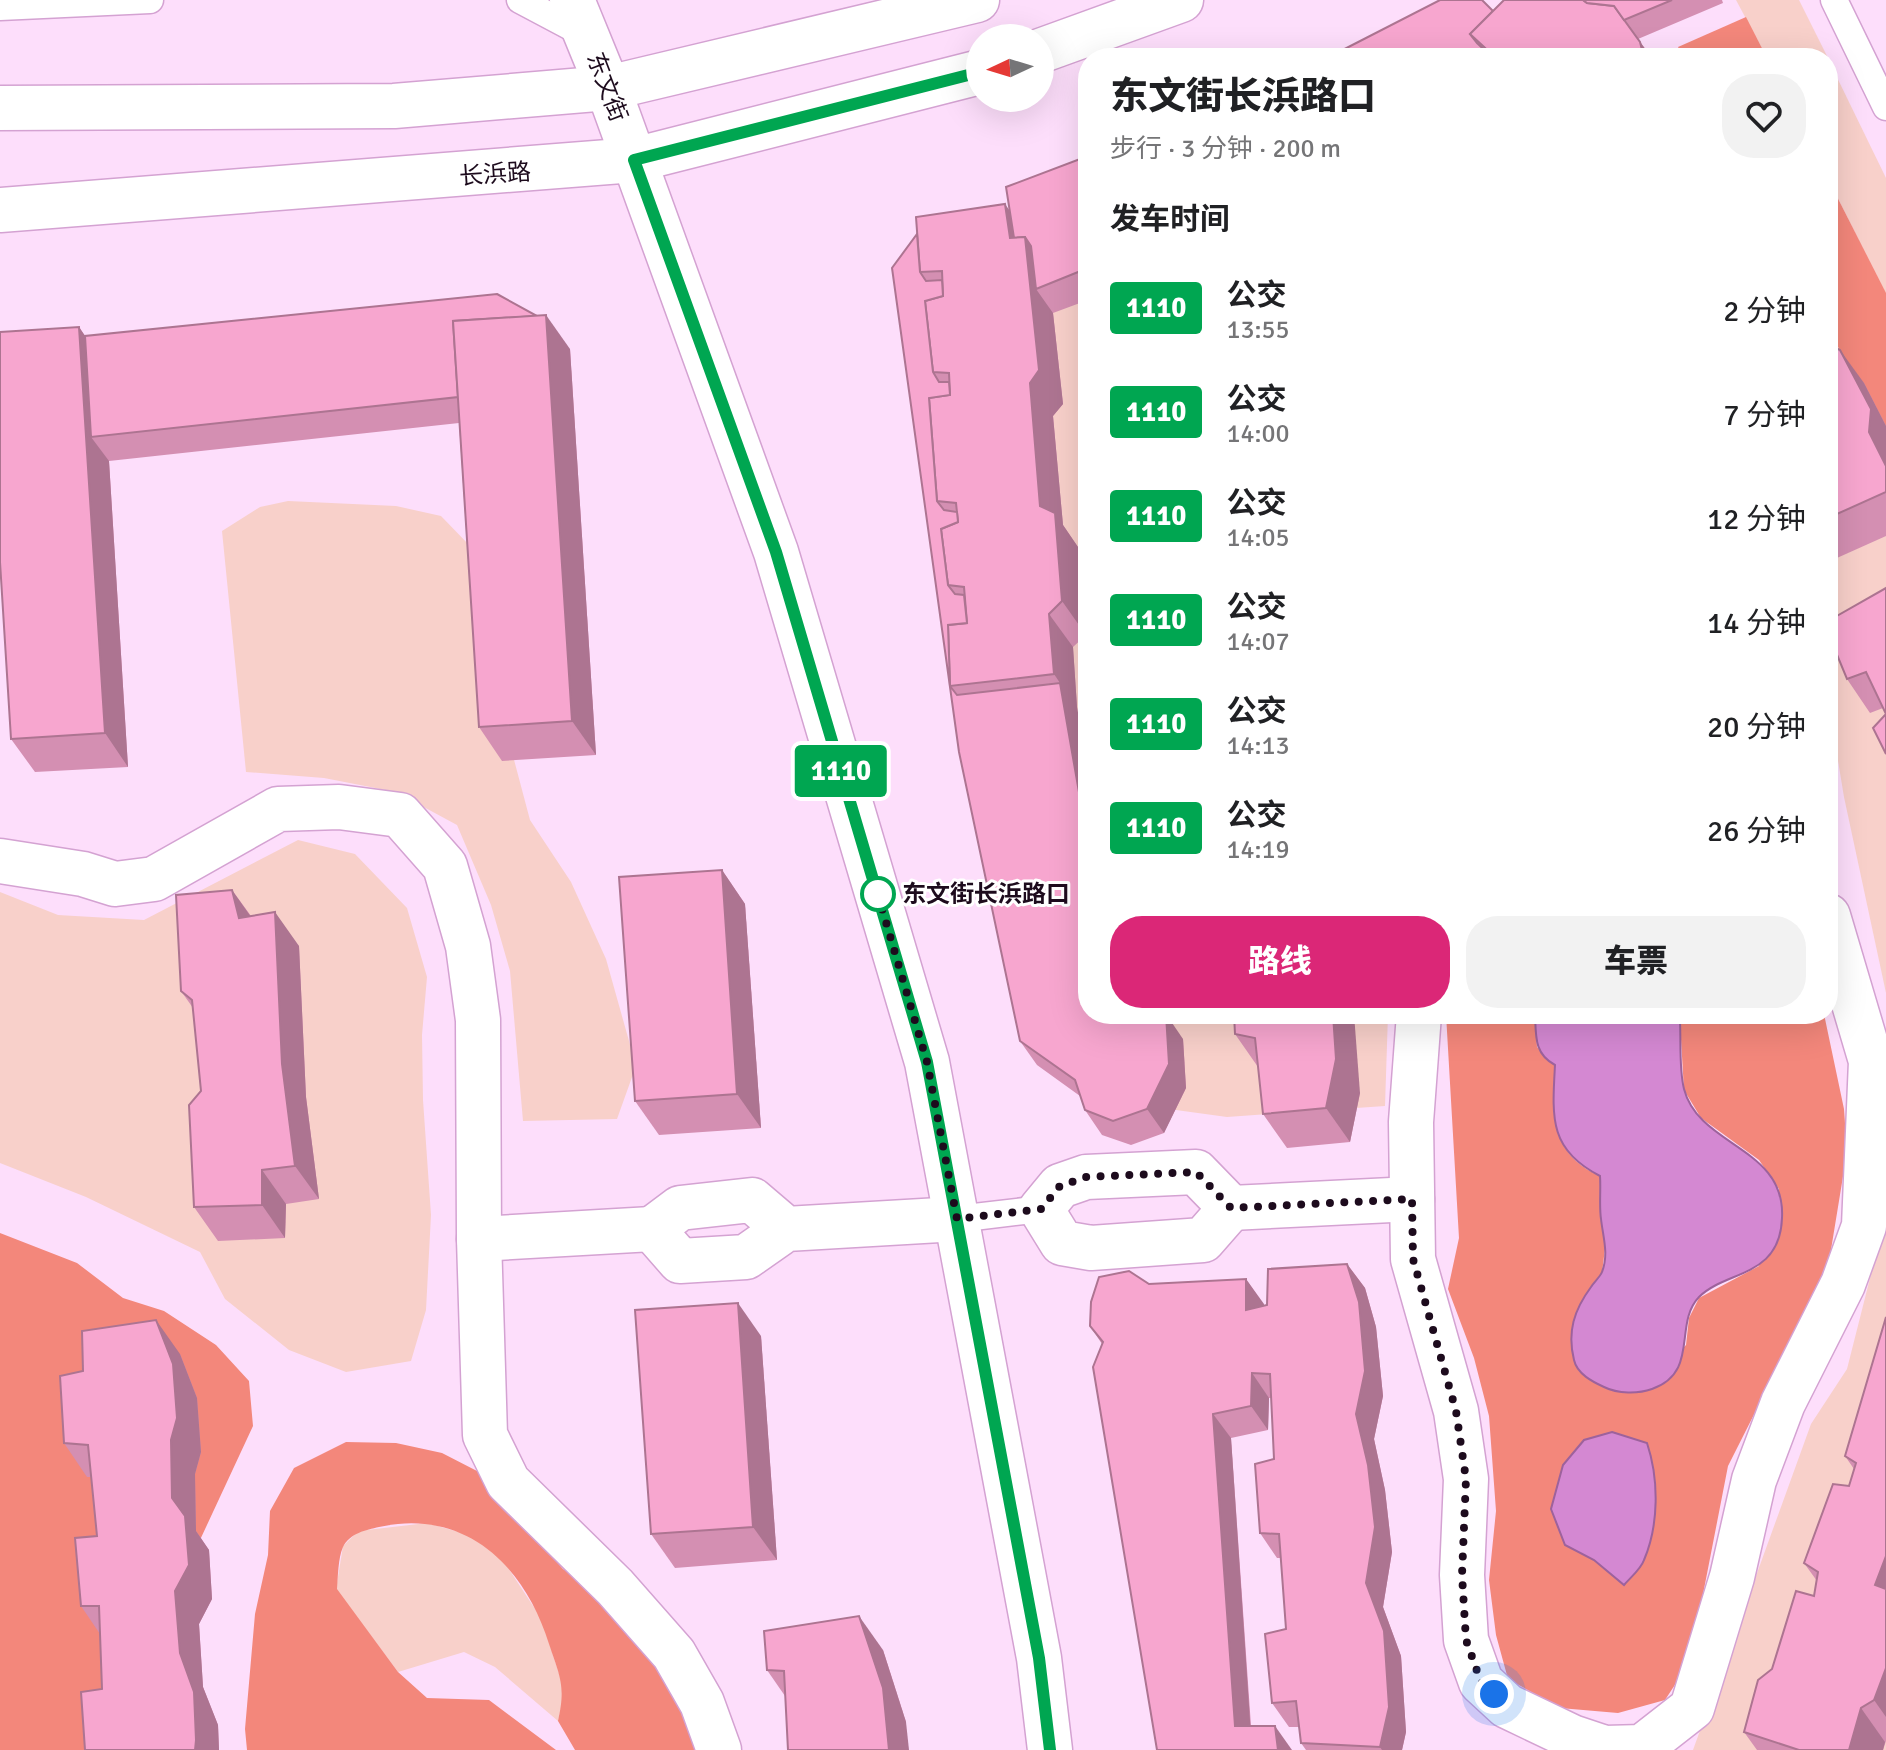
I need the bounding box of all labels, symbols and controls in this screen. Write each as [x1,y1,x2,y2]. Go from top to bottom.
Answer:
north arrow [966,24,1054,112]
map controls [966,24,1054,112]
street label: 东文街 [580,48,634,126]
text: 东文街长浜路口 [1110,73,1376,120]
button: heart [1722,74,1806,158]
text: 步行 · 3 分钟 · 200 m [1110,133,1341,165]
street label: 长浜路 [458,157,532,191]
text: 发车时间 [1110,201,1230,238]
text: 公交 [1226,277,1286,314]
text: 1110 [1126,291,1186,325]
text: 2 分钟 [1723,293,1806,330]
text: 13:55 [1226,314,1290,346]
text: 公交 [1226,381,1286,418]
text: 1110 [1126,395,1186,429]
text: 7 分钟 [1723,397,1806,434]
text: 14:00 [1226,418,1290,450]
text: 公交 [1226,485,1286,522]
text: 1110 [1126,499,1186,533]
text: 12 分钟 [1707,501,1806,538]
text: 14:05 [1226,522,1290,554]
text: 公交 [1226,589,1286,626]
text: 1110 [1126,603,1186,637]
text: 14 分钟 [1707,605,1806,642]
text: 14:07 [1226,626,1290,658]
text: 公交 [1226,693,1286,730]
text: 1110 [1126,707,1186,741]
text: 20 分钟 [1707,709,1806,746]
text: 14:13 [1226,730,1290,762]
line badge: 1110 [785,745,897,797]
text: 1110 [811,754,871,788]
text: 公交 [1226,797,1286,834]
text: 1110 [1126,811,1186,845]
text: 26 分钟 [1707,813,1806,850]
text: 14:19 [1226,834,1290,866]
marker: 东文街长浜路口 [861,877,895,911]
place label: 东文街长浜路口 [902,879,1070,909]
button: 路线 [1110,916,1450,1008]
button: 车票 [1466,916,1806,1008]
your location [1474,1674,1514,1714]

